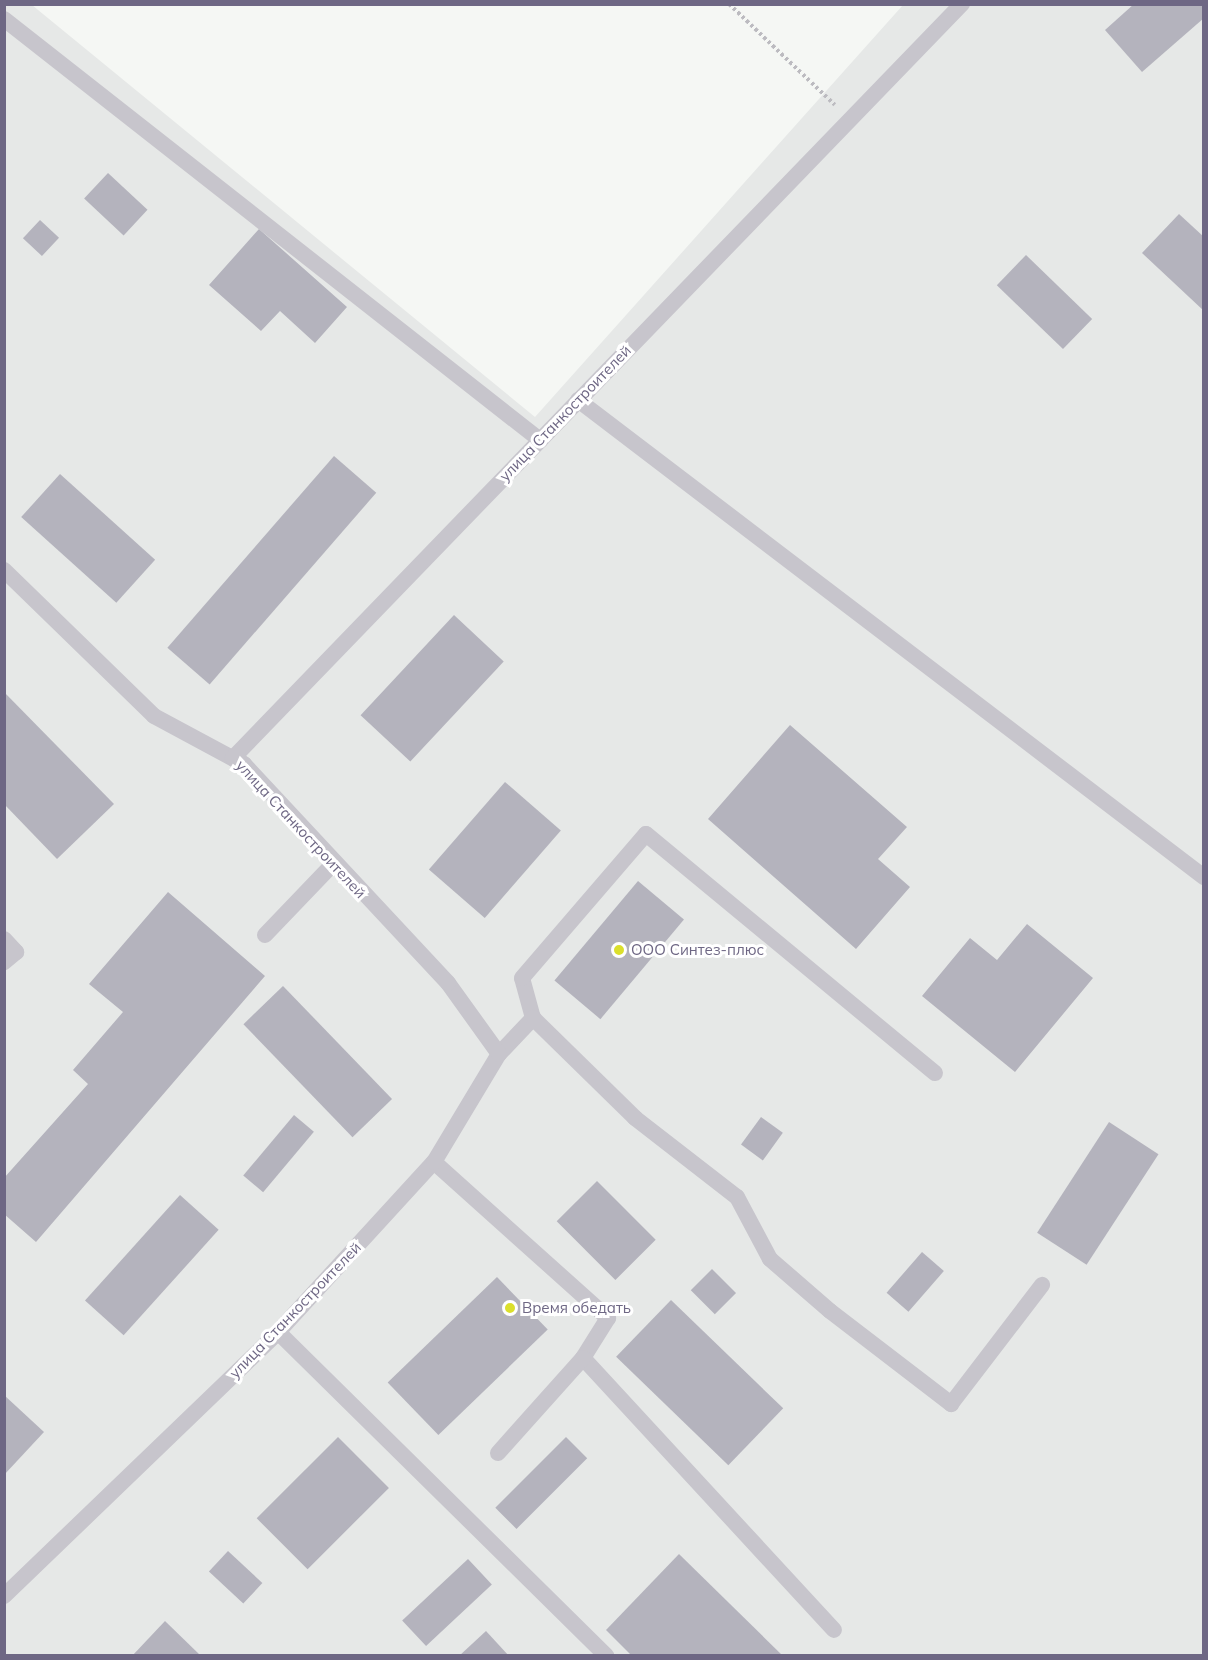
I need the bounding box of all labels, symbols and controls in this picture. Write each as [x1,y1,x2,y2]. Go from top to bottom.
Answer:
street label: улица Станкостроителей [495,341,635,485]
street label: улица Станкостроителей [232,756,370,902]
place label: ООО Синтез-плюс [631,941,764,959]
marker: ООО Синтез-плюс [612,943,626,957]
street label: улица Станкостроителей [225,1238,365,1382]
place label: Время обедать [522,1299,631,1317]
marker: Время обедать [503,1301,517,1315]

